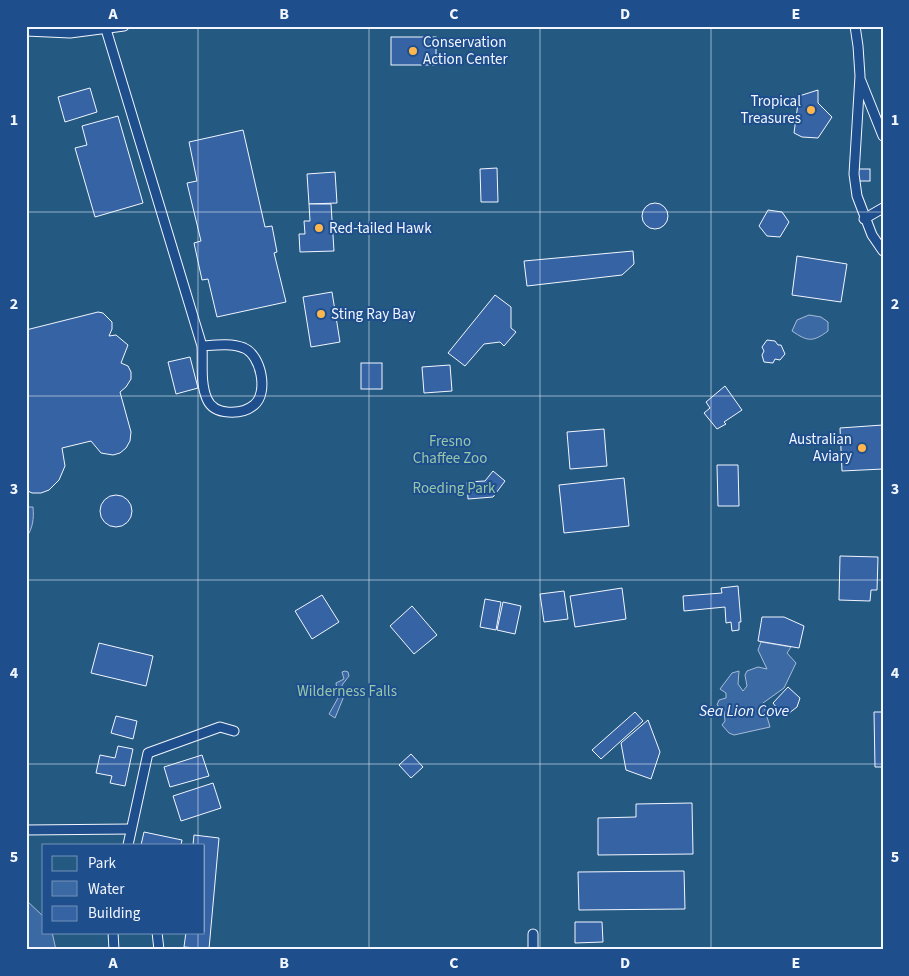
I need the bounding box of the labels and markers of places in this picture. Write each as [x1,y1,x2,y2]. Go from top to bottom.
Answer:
place label: Conservation Action Center [423,32,508,70]
marker: Conservation Action Center [407,45,419,57]
place label: Tropical Treasures [741,91,801,129]
marker: Tropical Treasures [805,104,817,116]
place label: Red-tailed Hawk [329,218,432,239]
marker: Red-tailed Hawk [313,222,325,234]
place label: Sting Ray Bay [331,304,416,325]
marker: Sting Ray Bay [315,308,327,320]
place label: Australian Aviary [789,429,852,467]
marker: Australian Aviary [856,442,868,454]

